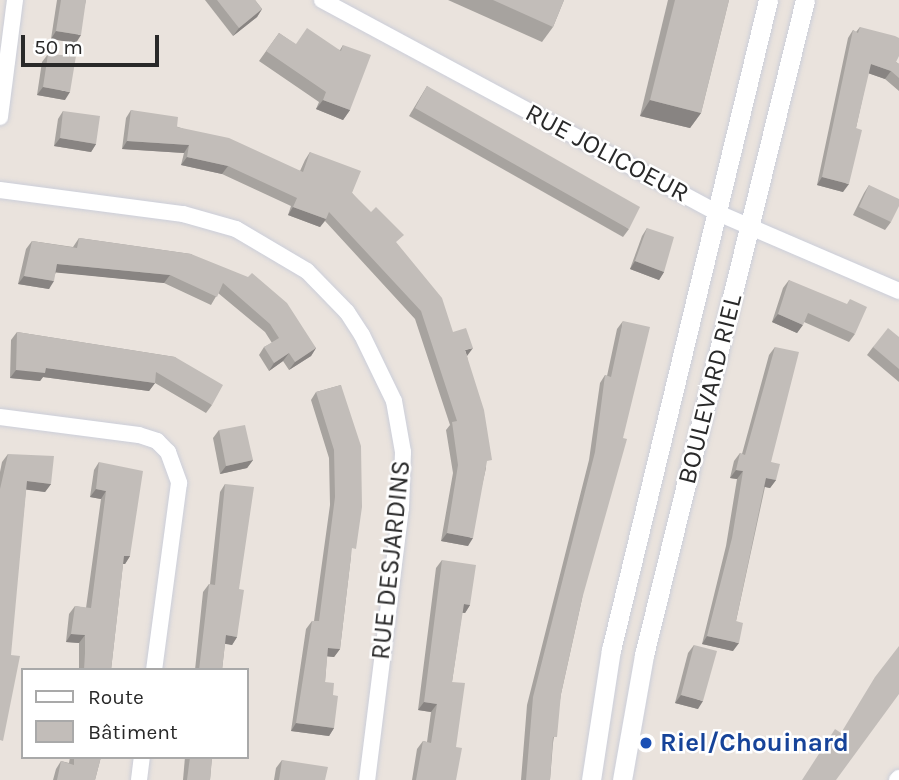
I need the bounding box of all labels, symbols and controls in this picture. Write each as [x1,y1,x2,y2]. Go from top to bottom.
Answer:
scale bar [24,21,163,65]
text: 50 m [34,35,83,59]
street label: RUE JOLICOEUR [520,97,694,209]
street label: BOULEVARD RIEL [671,291,749,487]
street label: RUE DESJARDINS [365,459,417,661]
legend [21,668,248,759]
text: Route [88,685,144,709]
text: Bâtiment [88,720,178,744]
place label: Riel/Chouinard [660,727,849,759]
marker: Riel/Chouinard [638,735,654,751]

